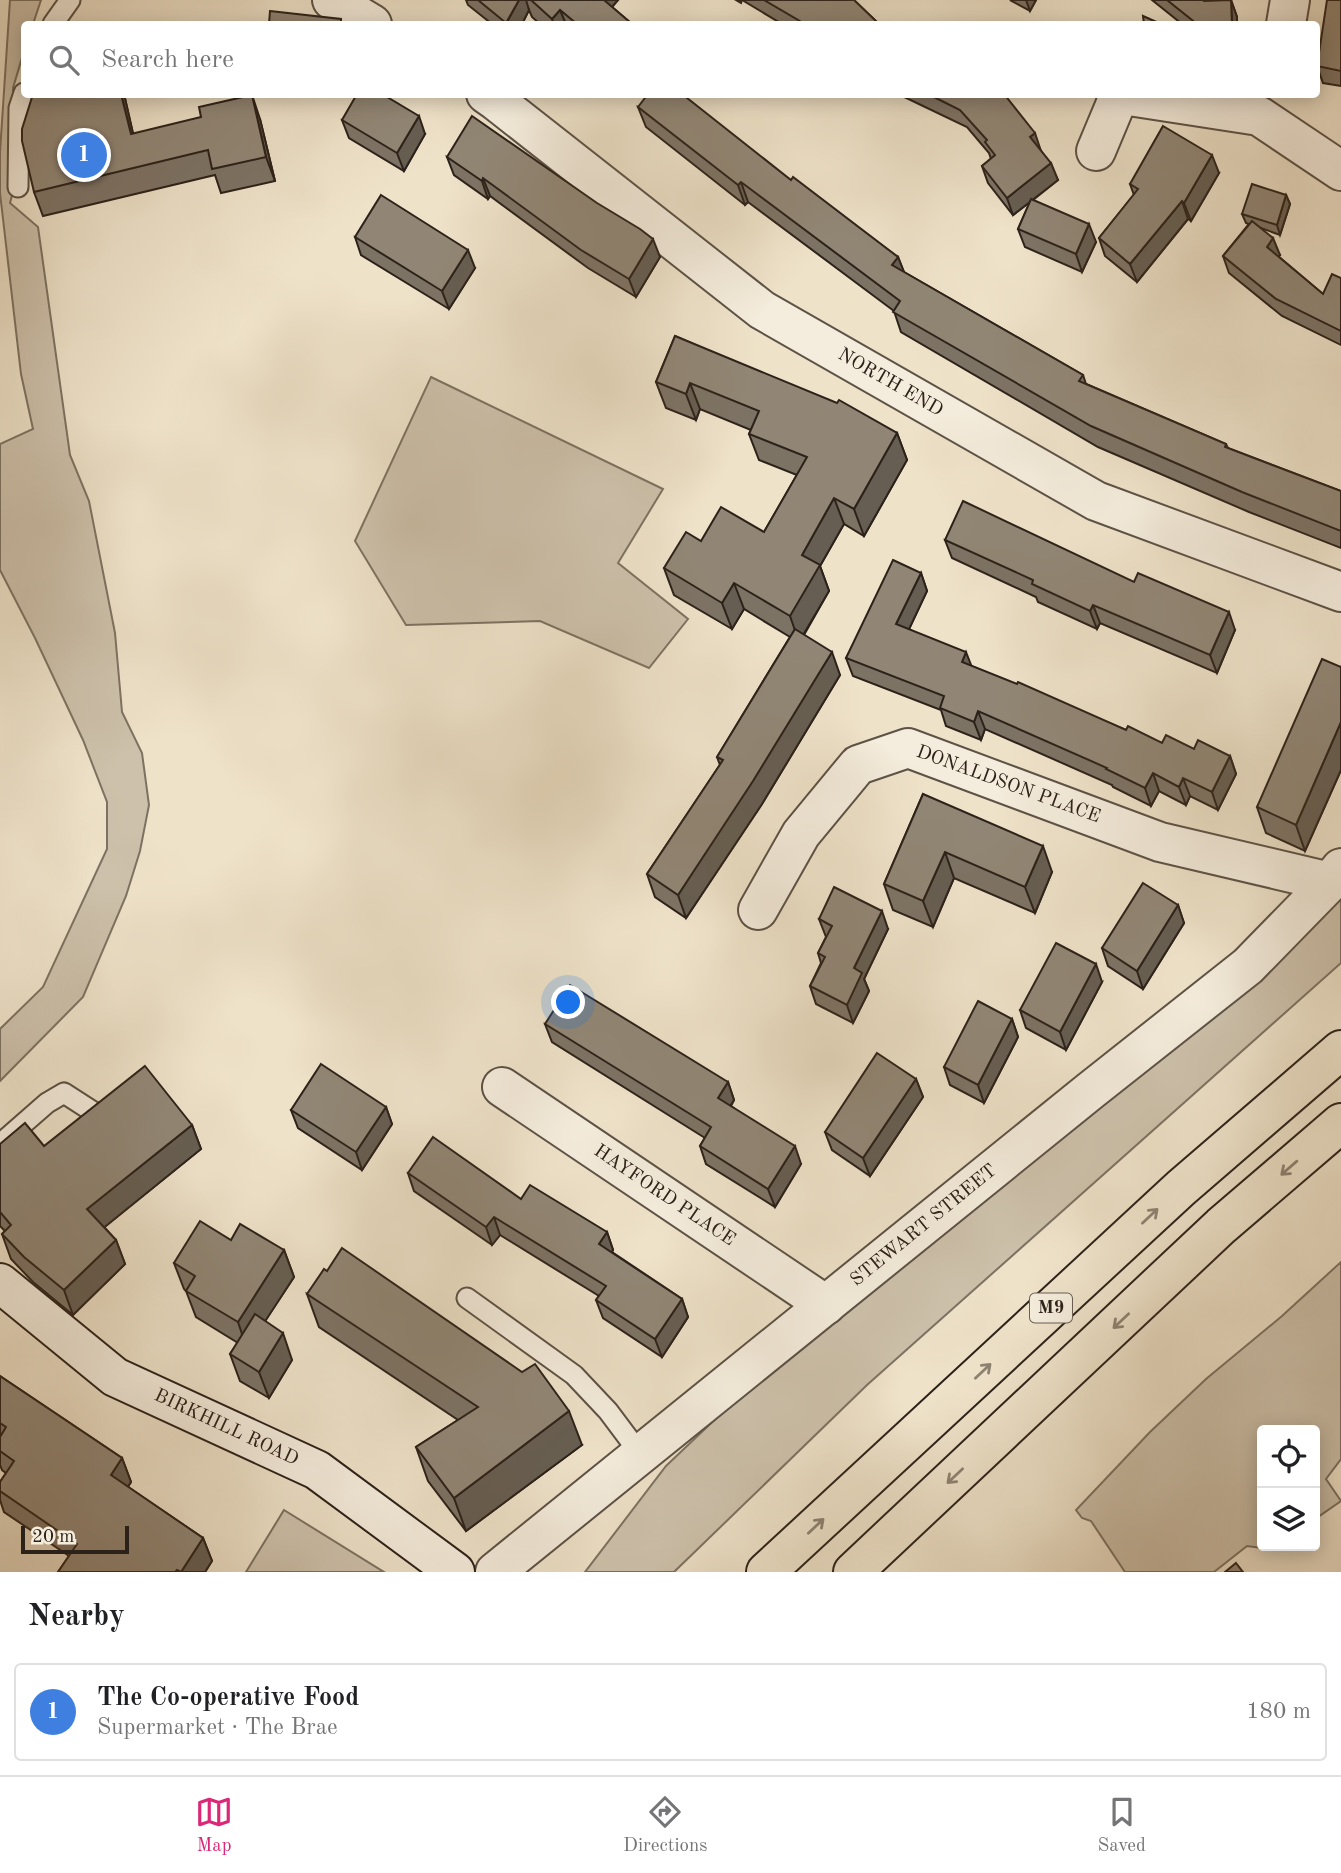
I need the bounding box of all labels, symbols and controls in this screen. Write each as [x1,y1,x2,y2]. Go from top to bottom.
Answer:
search box [21,21,1320,98]
icon: search [45,41,83,79]
text: Search here [101,47,234,73]
pin: 1 [61,129,107,181]
street label: NORTH END [834,345,946,421]
street label: DONALDSON PLACE [913,743,1103,827]
your location [551,985,585,1019]
street label: HAYFORD PLACE [590,1142,738,1250]
one-way arrow [1280,1160,1298,1176]
street label: STEWART STREET [847,1161,1001,1291]
one-way arrow [1141,1208,1158,1225]
road number: M9 [1030,1294,1072,1322]
one-way arrow [1113,1312,1130,1329]
one-way arrow [974,1363,992,1379]
street label: BIRKHILL ROAD [151,1386,301,1470]
map controls [1257,1425,1320,1551]
button: locate [1257,1425,1320,1488]
one-way arrow [947,1468,964,1485]
button: layers [1257,1488,1320,1551]
one-way arrow [807,1517,824,1534]
scale bar [21,1523,130,1555]
text: 20 m [32,1528,74,1547]
text: Nearby [28,1602,125,1632]
text: The Co-operative Food [97,1685,359,1711]
text: 1 [46,1700,60,1723]
text: 180 m [1246,1700,1311,1723]
text: Supermarket · The Brae [97,1716,338,1739]
tab: Map [195,1793,233,1858]
tab: Directions [623,1793,708,1858]
tab: Saved [1098,1793,1146,1858]

